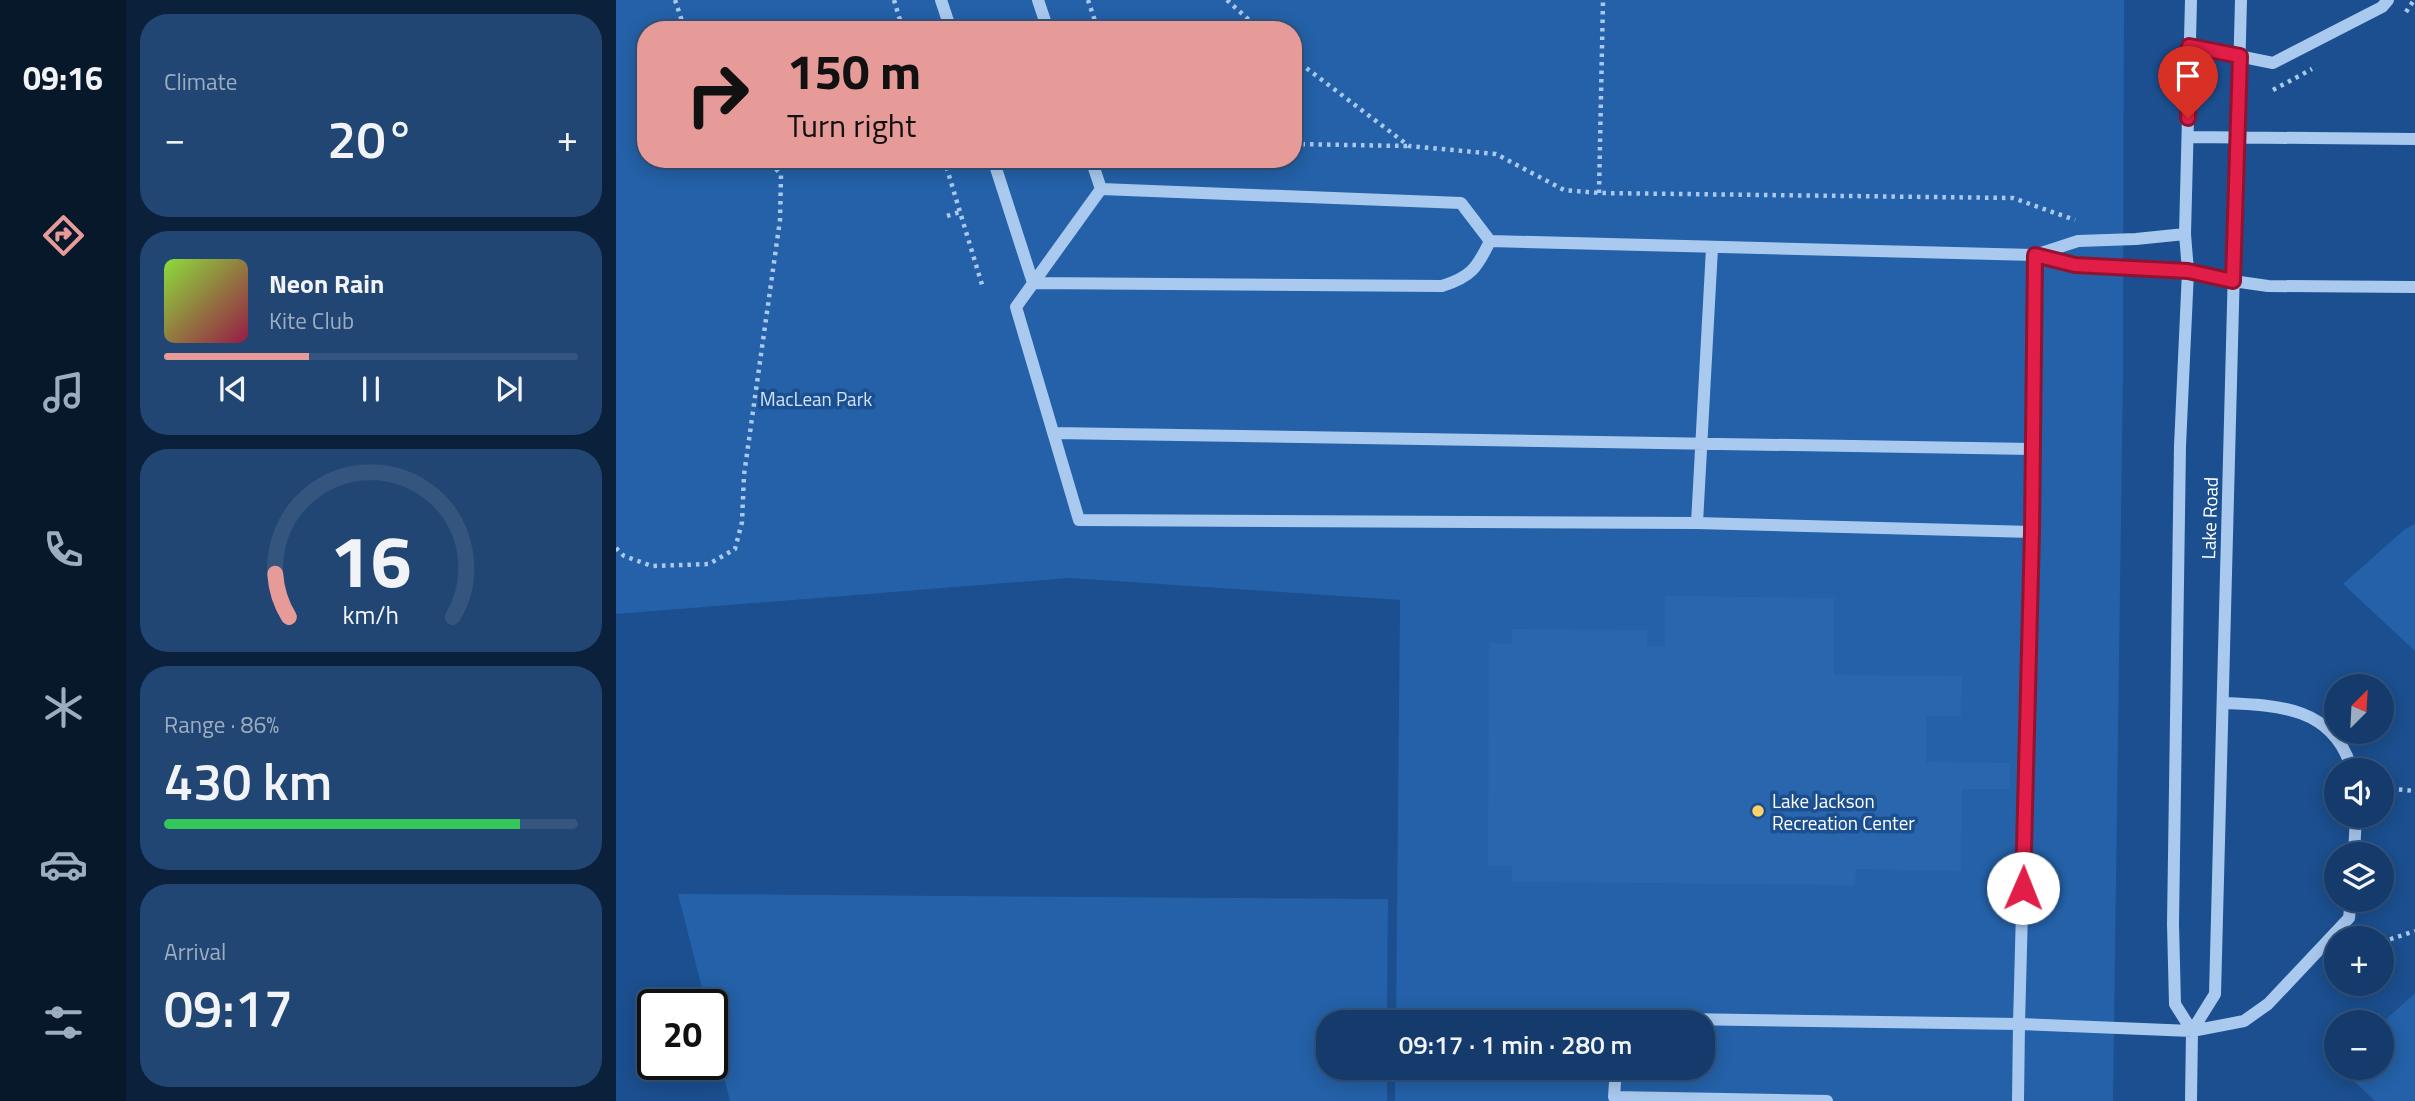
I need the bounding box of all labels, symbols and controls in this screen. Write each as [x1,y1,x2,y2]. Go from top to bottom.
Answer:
text: 150 m [787,33,921,108]
pin [2158,46,2218,118]
icon: right [672,49,763,140]
text: 09:16 [23,54,103,102]
icon: arrive [2169,57,2207,95]
text: Climate [164,64,237,99]
text: 20° [327,99,415,178]
text: Turn right [787,101,916,149]
text: − [164,109,185,167]
text: + [557,109,578,167]
icon: directions [39,211,88,260]
text: Neon Rain [269,264,384,303]
text: Kite Club [269,303,354,338]
icon: music [39,368,88,417]
icon: previous [214,370,252,408]
icon: pause [352,370,390,408]
icon: next [490,370,528,408]
park label: MacLean Park [760,384,872,413]
street label: Lake Road [2193,476,2225,560]
text: 16 [330,505,412,615]
icon: phone [39,525,88,574]
text: km/h [343,595,399,633]
north arrow [2324,674,2394,744]
map controls [2324,674,2394,1080]
icon: climate [39,683,88,732]
text: Range · 86% [164,707,279,742]
text: 430 km [164,741,332,820]
button: sound [2324,758,2394,828]
place label: Lake Jackson Recreation Center [1772,786,1915,837]
marker: Lake Jackson Recreation Center [1750,803,1766,819]
icon: car [39,840,88,889]
button: layers [2324,842,2394,912]
position arrow [1986,851,2060,925]
button: + [2324,926,2394,996]
text: Arrival [164,934,226,969]
text: 09:17 [164,968,293,1047]
speed limit sign: 20 [637,989,728,1080]
icon: filters [39,998,88,1047]
button: − [2324,1010,2394,1080]
text: 09:17 · 1 min · 280 m [1399,1025,1632,1064]

